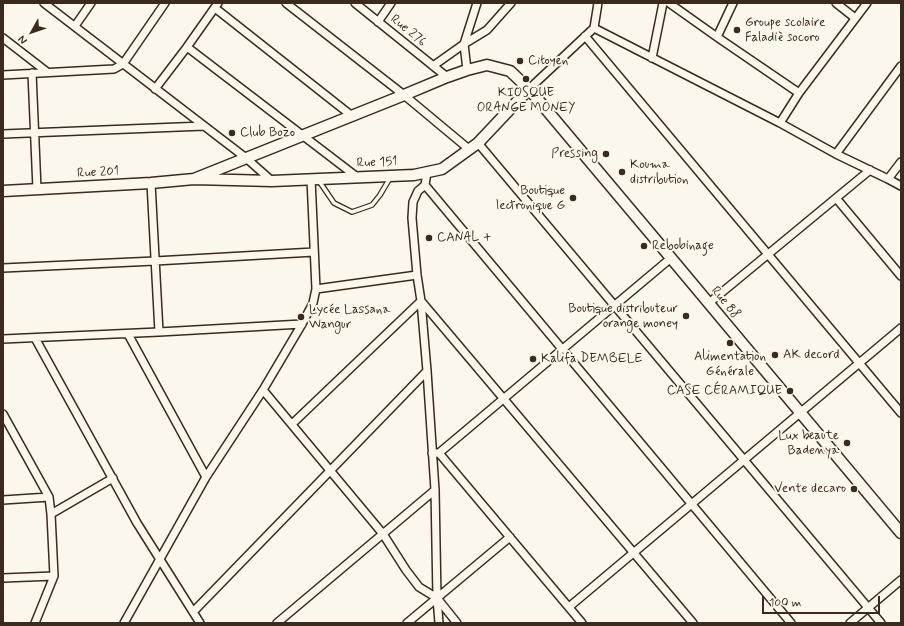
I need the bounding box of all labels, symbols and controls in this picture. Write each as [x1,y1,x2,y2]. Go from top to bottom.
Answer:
north arrow [12,12,52,52]
street label: Rue 276 [387,12,429,50]
place label: Groupe scolaire Faladiè socoro [745,15,825,46]
marker: Groupe scolaire Faladiè socoro [732,25,742,35]
text: N [15,32,31,47]
place label: Citoyen [528,53,568,69]
marker: Citoyen [515,56,525,66]
marker: KIOSQUE ORANGE MONEY [521,74,531,84]
place label: KIOSQUE ORANGE MONEY [477,85,575,116]
place label: Club Bozo [240,125,295,141]
marker: Club Bozo [227,128,237,138]
place label: Pressing [551,146,598,162]
marker: Pressing [601,149,611,159]
street label: Rue 151 [356,154,398,172]
place label: Kouma distribution [630,157,689,188]
street label: Rue 201 [77,164,119,182]
marker: Kouma distribution [617,167,627,177]
place label: Boutique lectronique G [496,183,565,214]
marker: Boutique lectronique G [568,193,578,203]
place label: CANAL + [437,230,492,246]
marker: CANAL + [424,233,434,243]
place label: Rebobinage [652,238,714,254]
marker: Rebobinage [639,241,649,251]
street label: Rue 88 [707,284,743,322]
place label: Boutique distributeur orange money [568,301,678,332]
place label: Lycée Lassana Wangur [309,302,390,333]
marker: Boutique distributeur orange money [681,311,691,321]
marker: Lycée Lassana Wangur [296,312,306,322]
marker: Alimentation Générale [725,338,735,348]
place label: AK decord [783,347,840,363]
place label: Alimentation Générale [694,349,766,380]
marker: AK decord [770,350,780,360]
place label: Kalifa DEMBELE [541,351,642,367]
marker: Kalifa DEMBELE [528,354,538,364]
place label: CASE CÉRAMIQUE [667,383,782,399]
marker: CASE CÉRAMIQUE [785,386,795,396]
place label: Lux beaute Badenya [778,428,839,459]
marker: Lux beaute Badenya [842,438,852,448]
place label: Vente decaro [774,481,846,497]
marker: Vente decaro [849,484,859,494]
scale bar [764,588,882,614]
text: 100 m [769,595,801,611]

